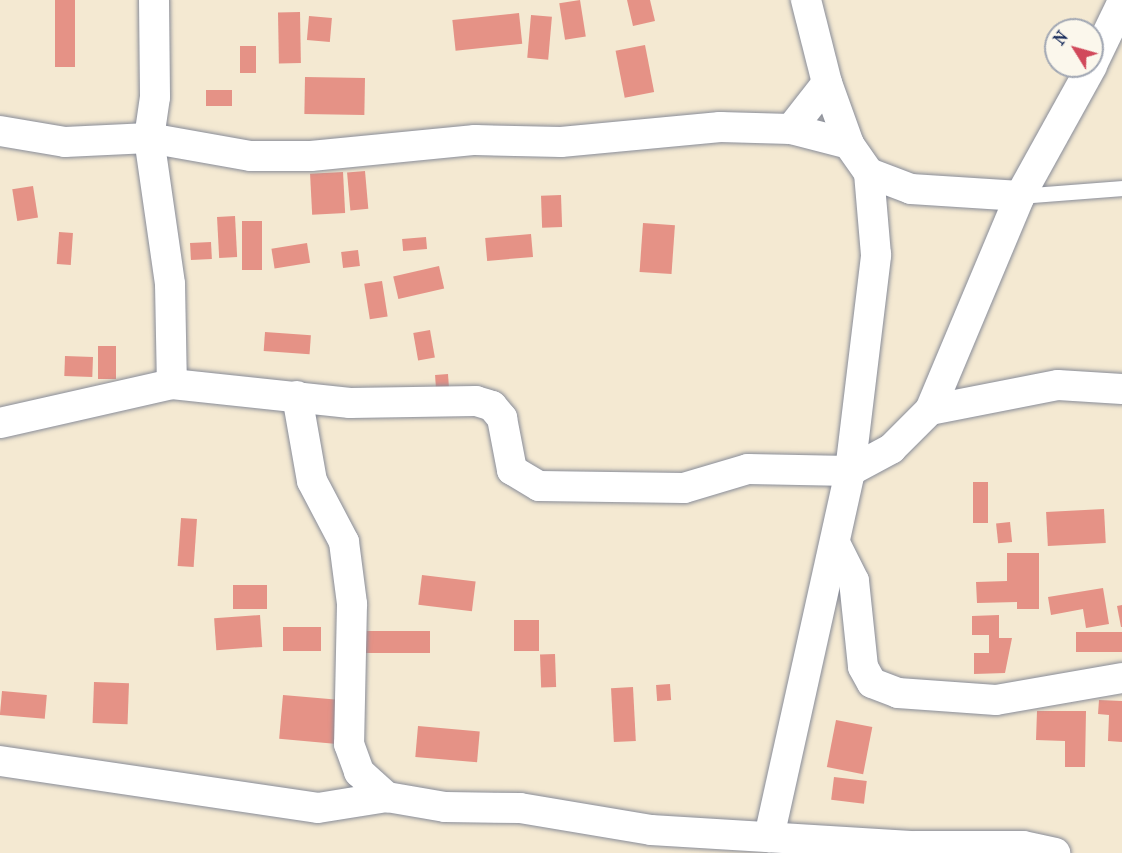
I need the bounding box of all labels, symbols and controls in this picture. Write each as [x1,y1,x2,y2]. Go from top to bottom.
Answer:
north arrow [1044,18,1104,78]
text: N [1050,28,1072,49]

